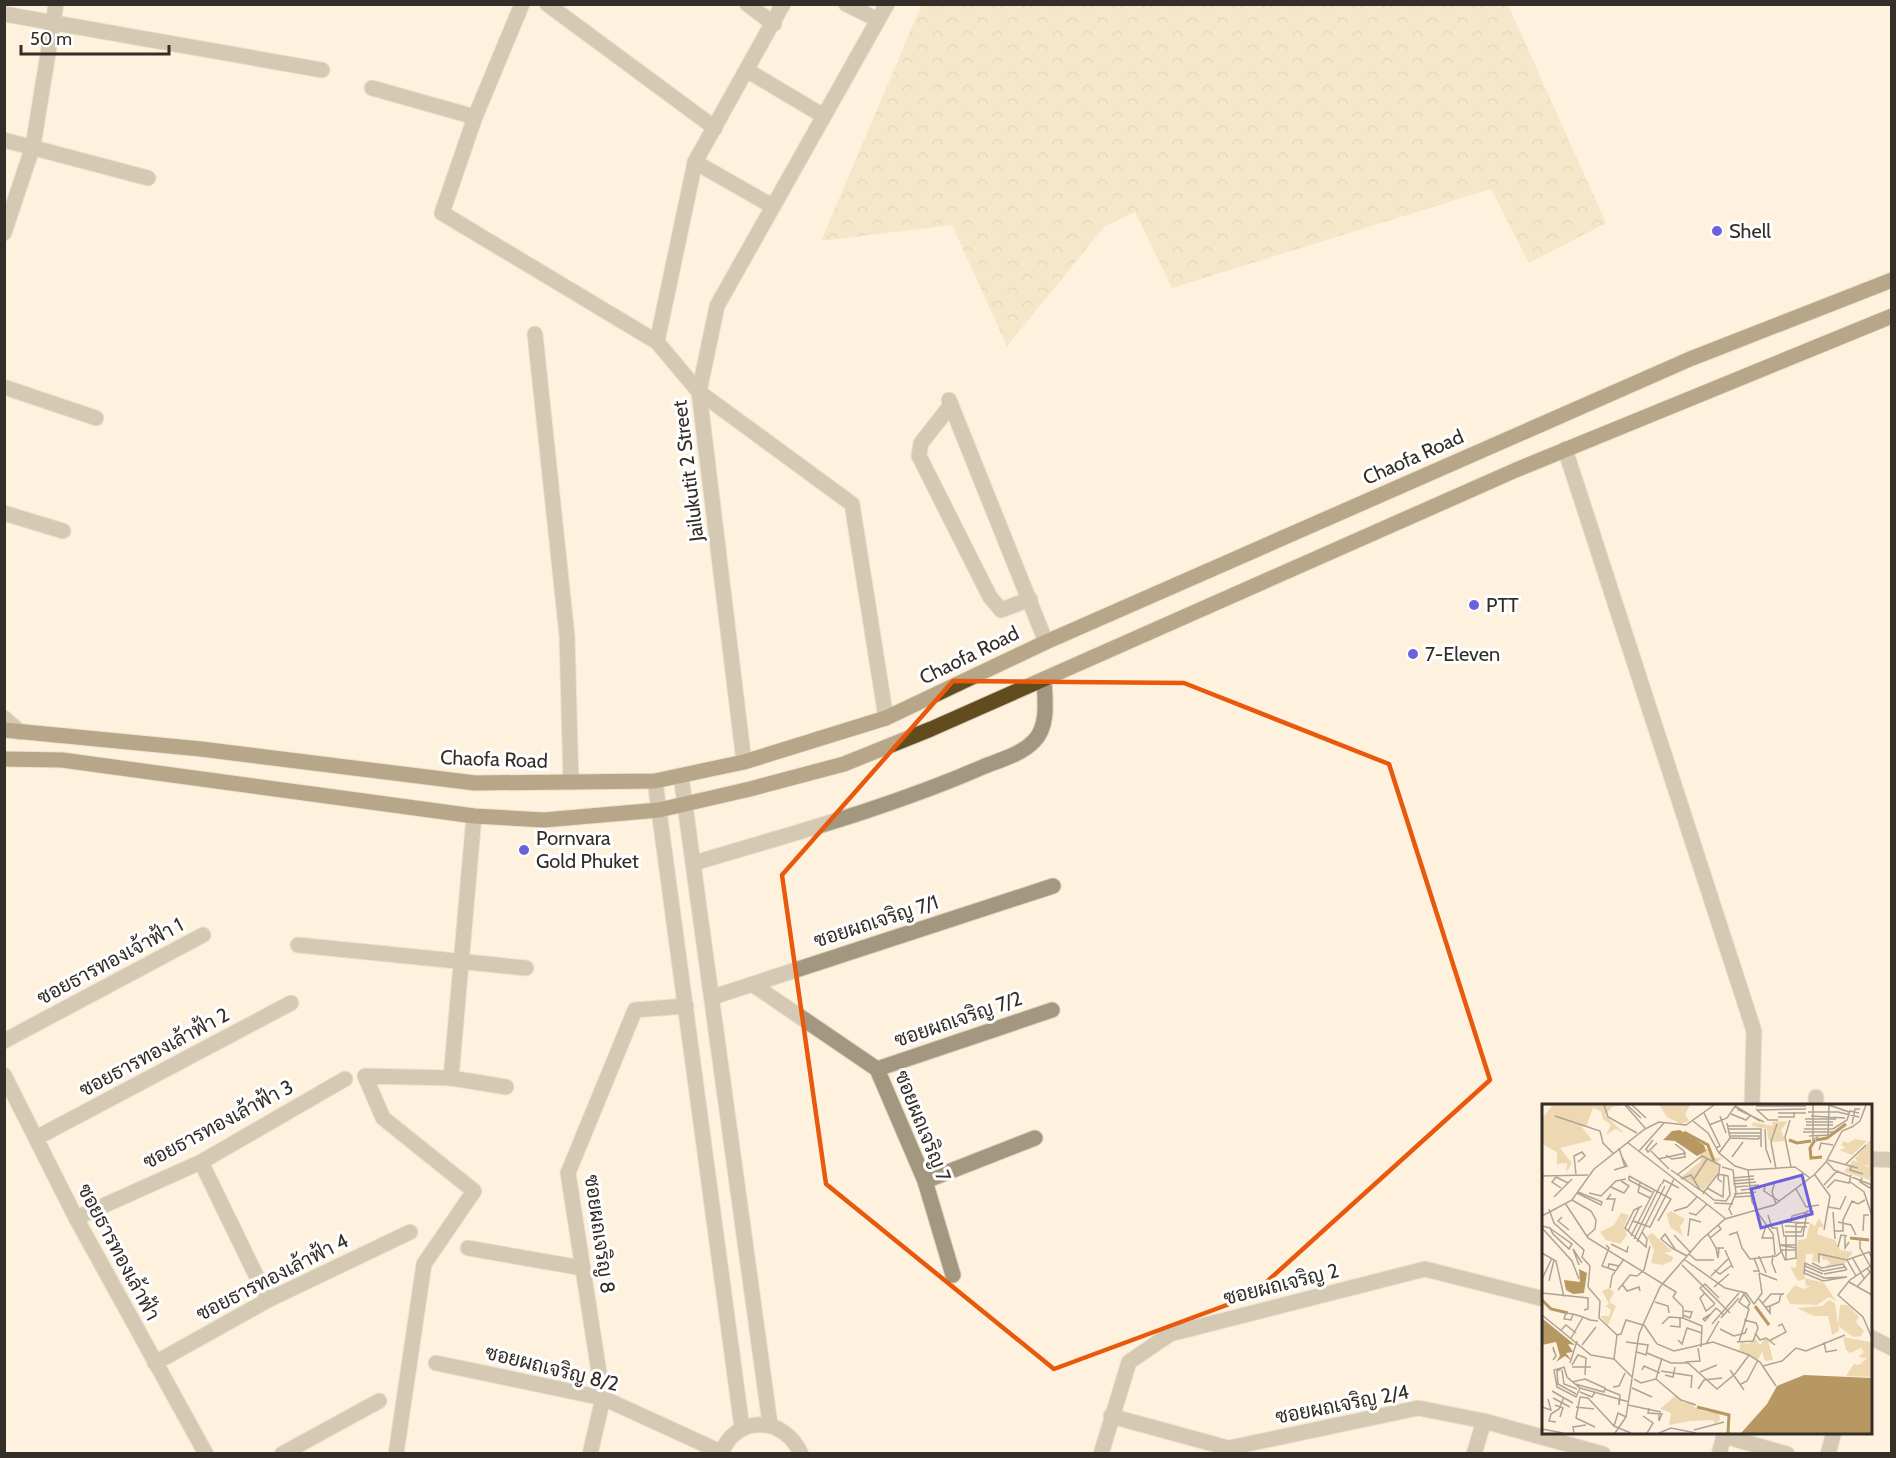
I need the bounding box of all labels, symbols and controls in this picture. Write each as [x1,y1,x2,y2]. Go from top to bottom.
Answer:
scale bar [21,18,170,56]
text: 50 m [30,28,72,50]
place label: Shell [1729,219,1771,243]
marker: Shell [1710,224,1724,238]
street label: Jailukutit 2 Street [667,399,709,544]
street label: Chaofa Road [1359,424,1467,490]
place label: PTT [1486,593,1519,617]
marker: PTT [1467,598,1481,612]
street label: Chaofa Road [915,621,1023,689]
place label: 7-Eleven [1425,642,1500,666]
marker: 7-Eleven [1406,647,1420,661]
street label: Chaofa Road [440,745,548,773]
place label: Pornvara Gold Phuket [536,826,639,873]
marker: Pornvara Gold Phuket [517,843,531,857]
street label: ซอยผถเจริญ 7/1 [811,890,941,952]
street label: ซอยธารทองเจ้าฟ้า 1 [33,912,187,1010]
street label: ซอยผถเจริญ 7/2 [891,986,1025,1052]
street label: ซอยธารทองเล้าฟ้า 2 [75,1002,233,1102]
street label: ซอยผถเจริญ 7 [890,1067,956,1185]
street label: ซอยธารทองเล้าฟ้า 3 [139,1074,297,1174]
inset map [1542,1104,1872,1434]
street label: ซอยผถเจริญ 8 [580,1173,620,1295]
street label: ซอยธารทองเล้าฟ้า [73,1180,165,1324]
street label: ซอยธารทองเล้าฟ้า 4 [192,1228,352,1326]
street label: ซอยผถเจริญ 2 [1221,1258,1341,1310]
street label: ซอยผถเจริญ 8/2 [483,1340,621,1396]
street label: ซอยผถเจริญ 2/4 [1273,1379,1411,1429]

